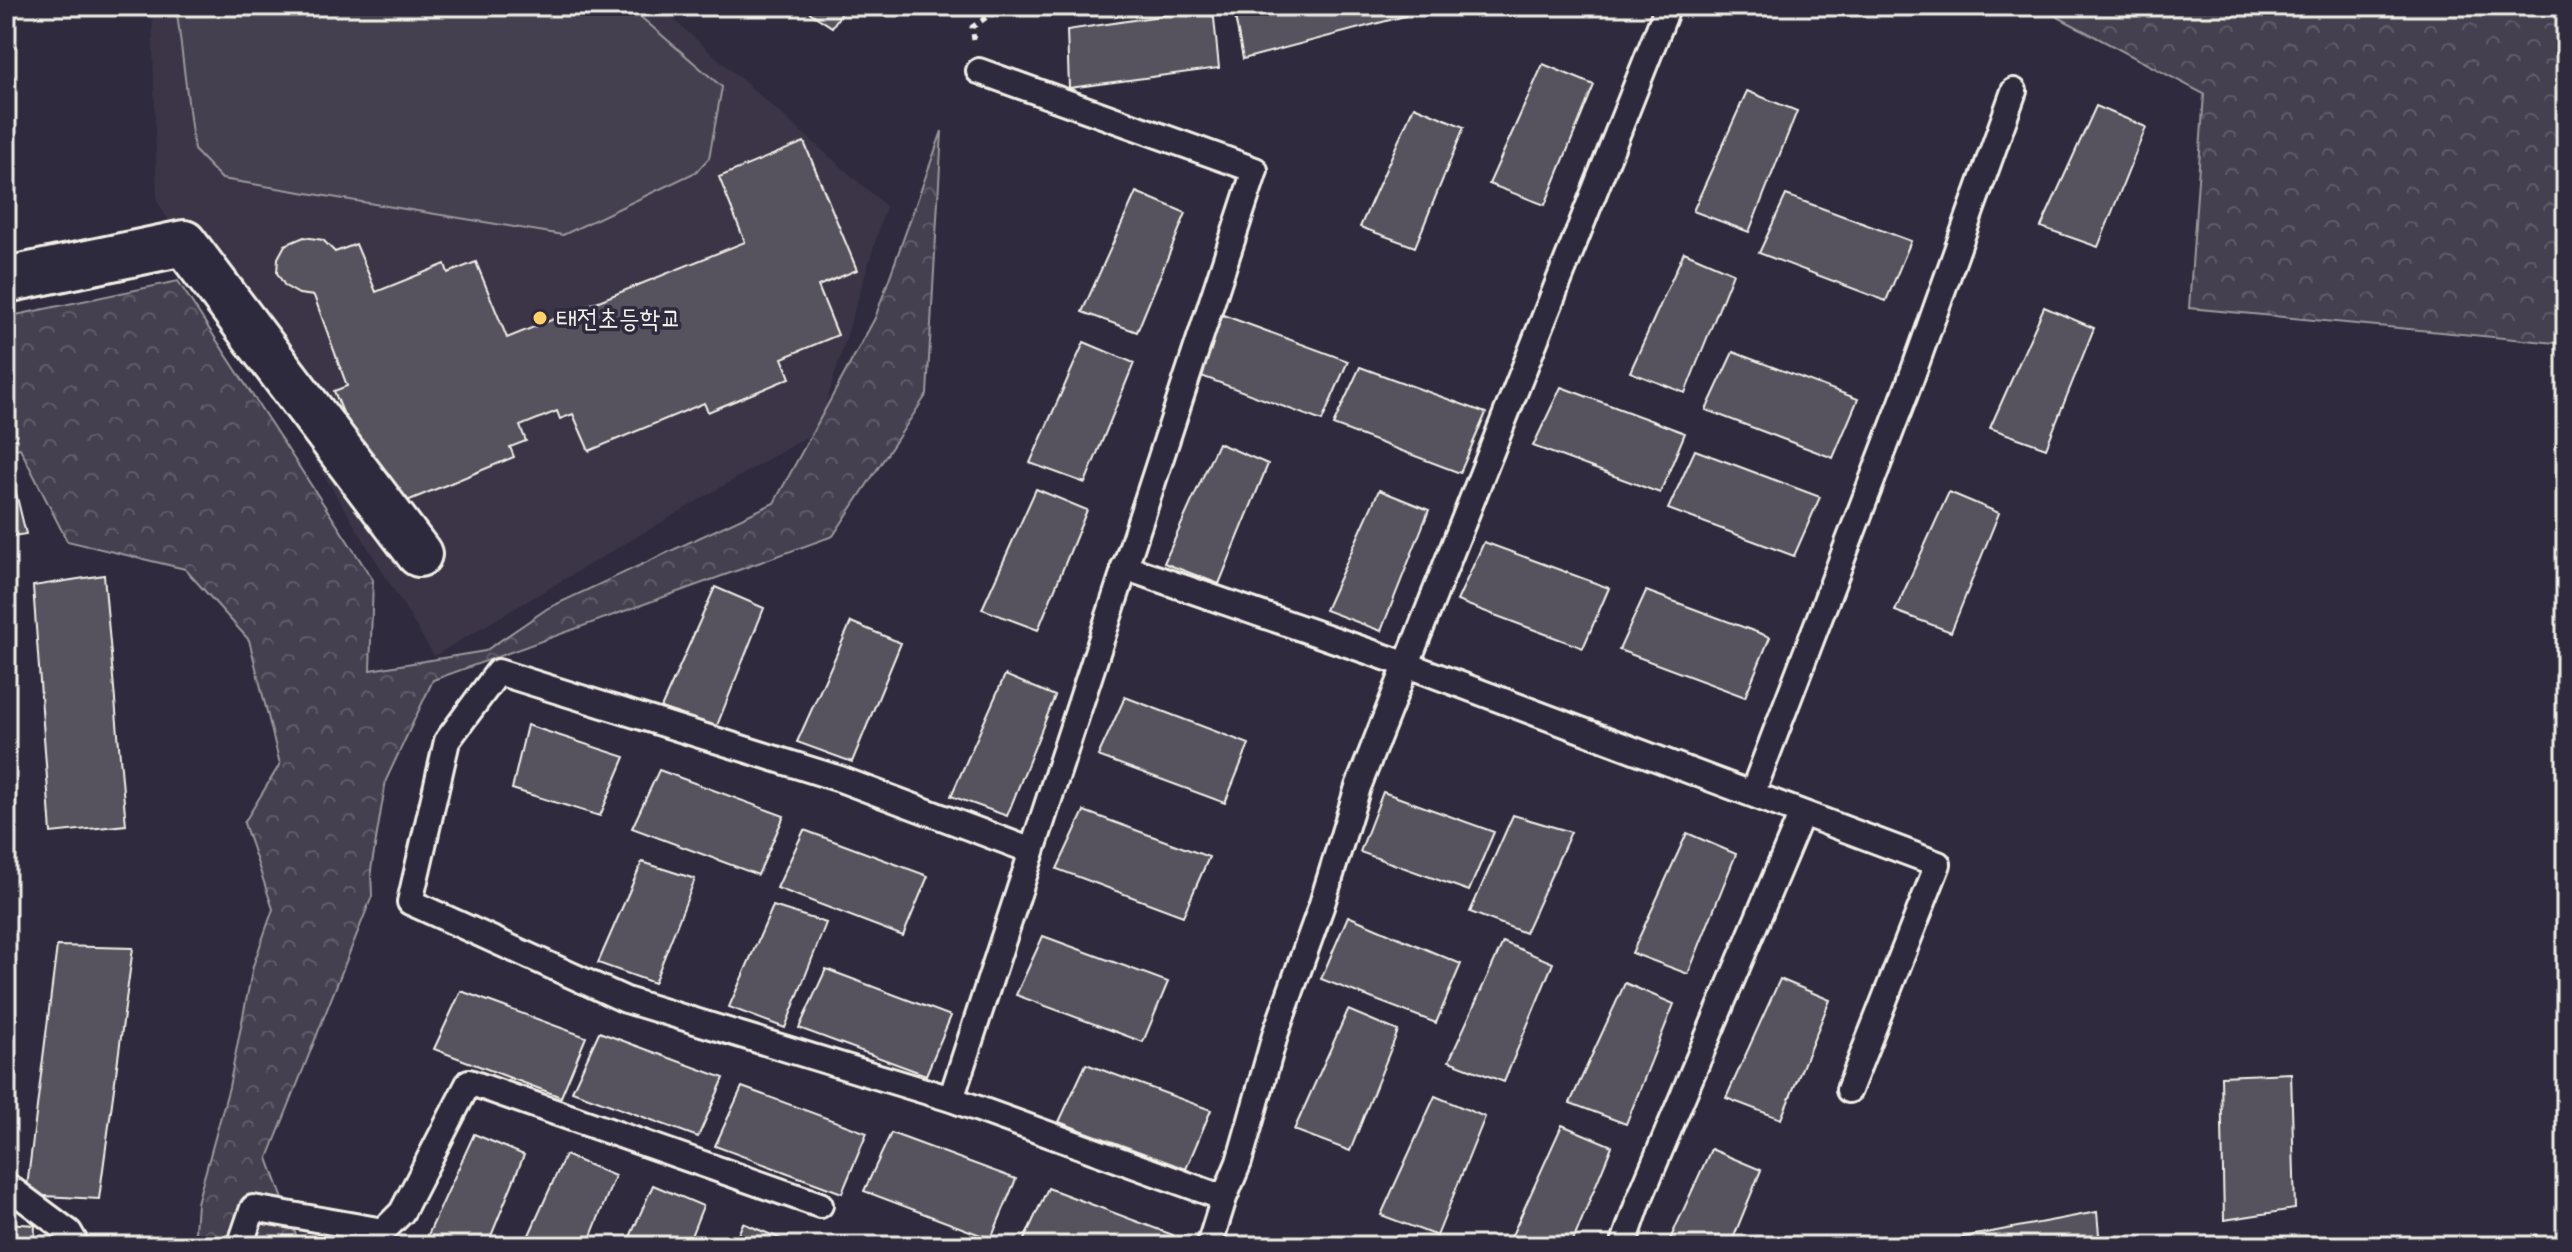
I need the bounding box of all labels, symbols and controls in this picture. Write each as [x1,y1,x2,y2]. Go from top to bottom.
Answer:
place label: 태전초등학교 [556,303,682,335]
marker: 태전초등학교 [531,309,549,327]

